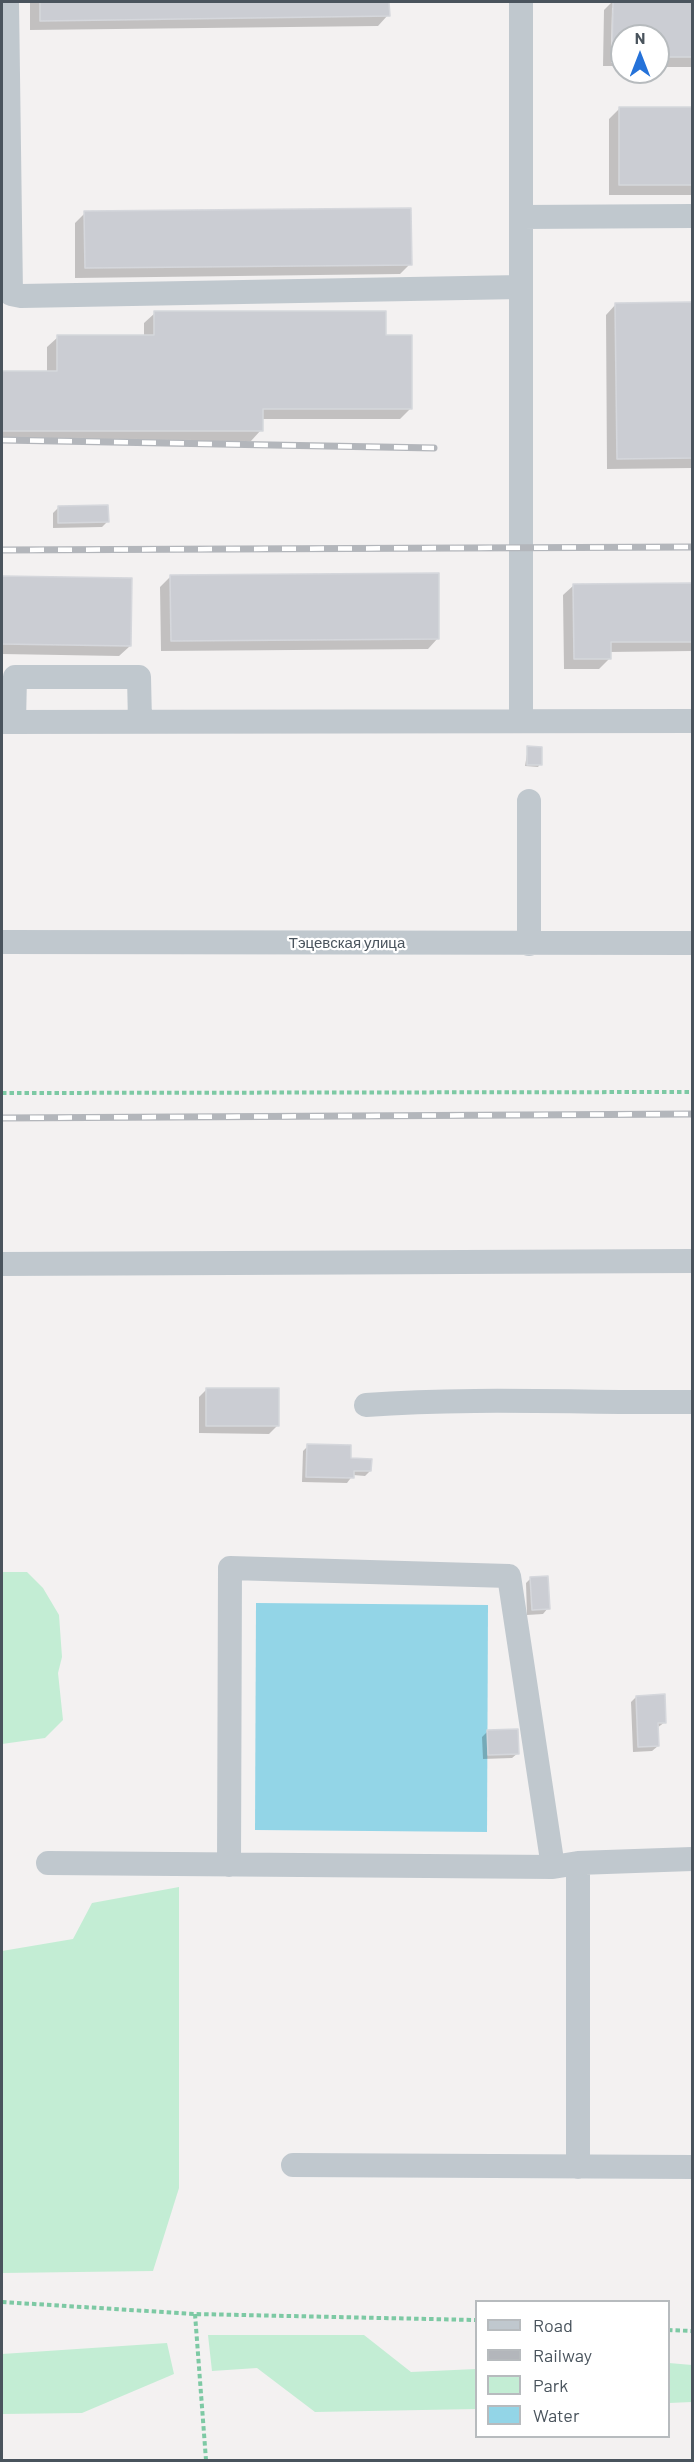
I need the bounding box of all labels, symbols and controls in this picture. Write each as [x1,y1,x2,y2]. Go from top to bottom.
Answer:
north arrow [610,24,670,84]
text: N [635,28,645,47]
street label: Тэцевская улица [289,934,405,952]
legend [475,2300,670,2438]
text: Road [533,2314,573,2336]
text: Railway [533,2344,592,2366]
text: Park [533,2374,568,2396]
text: Water [533,2404,580,2426]

